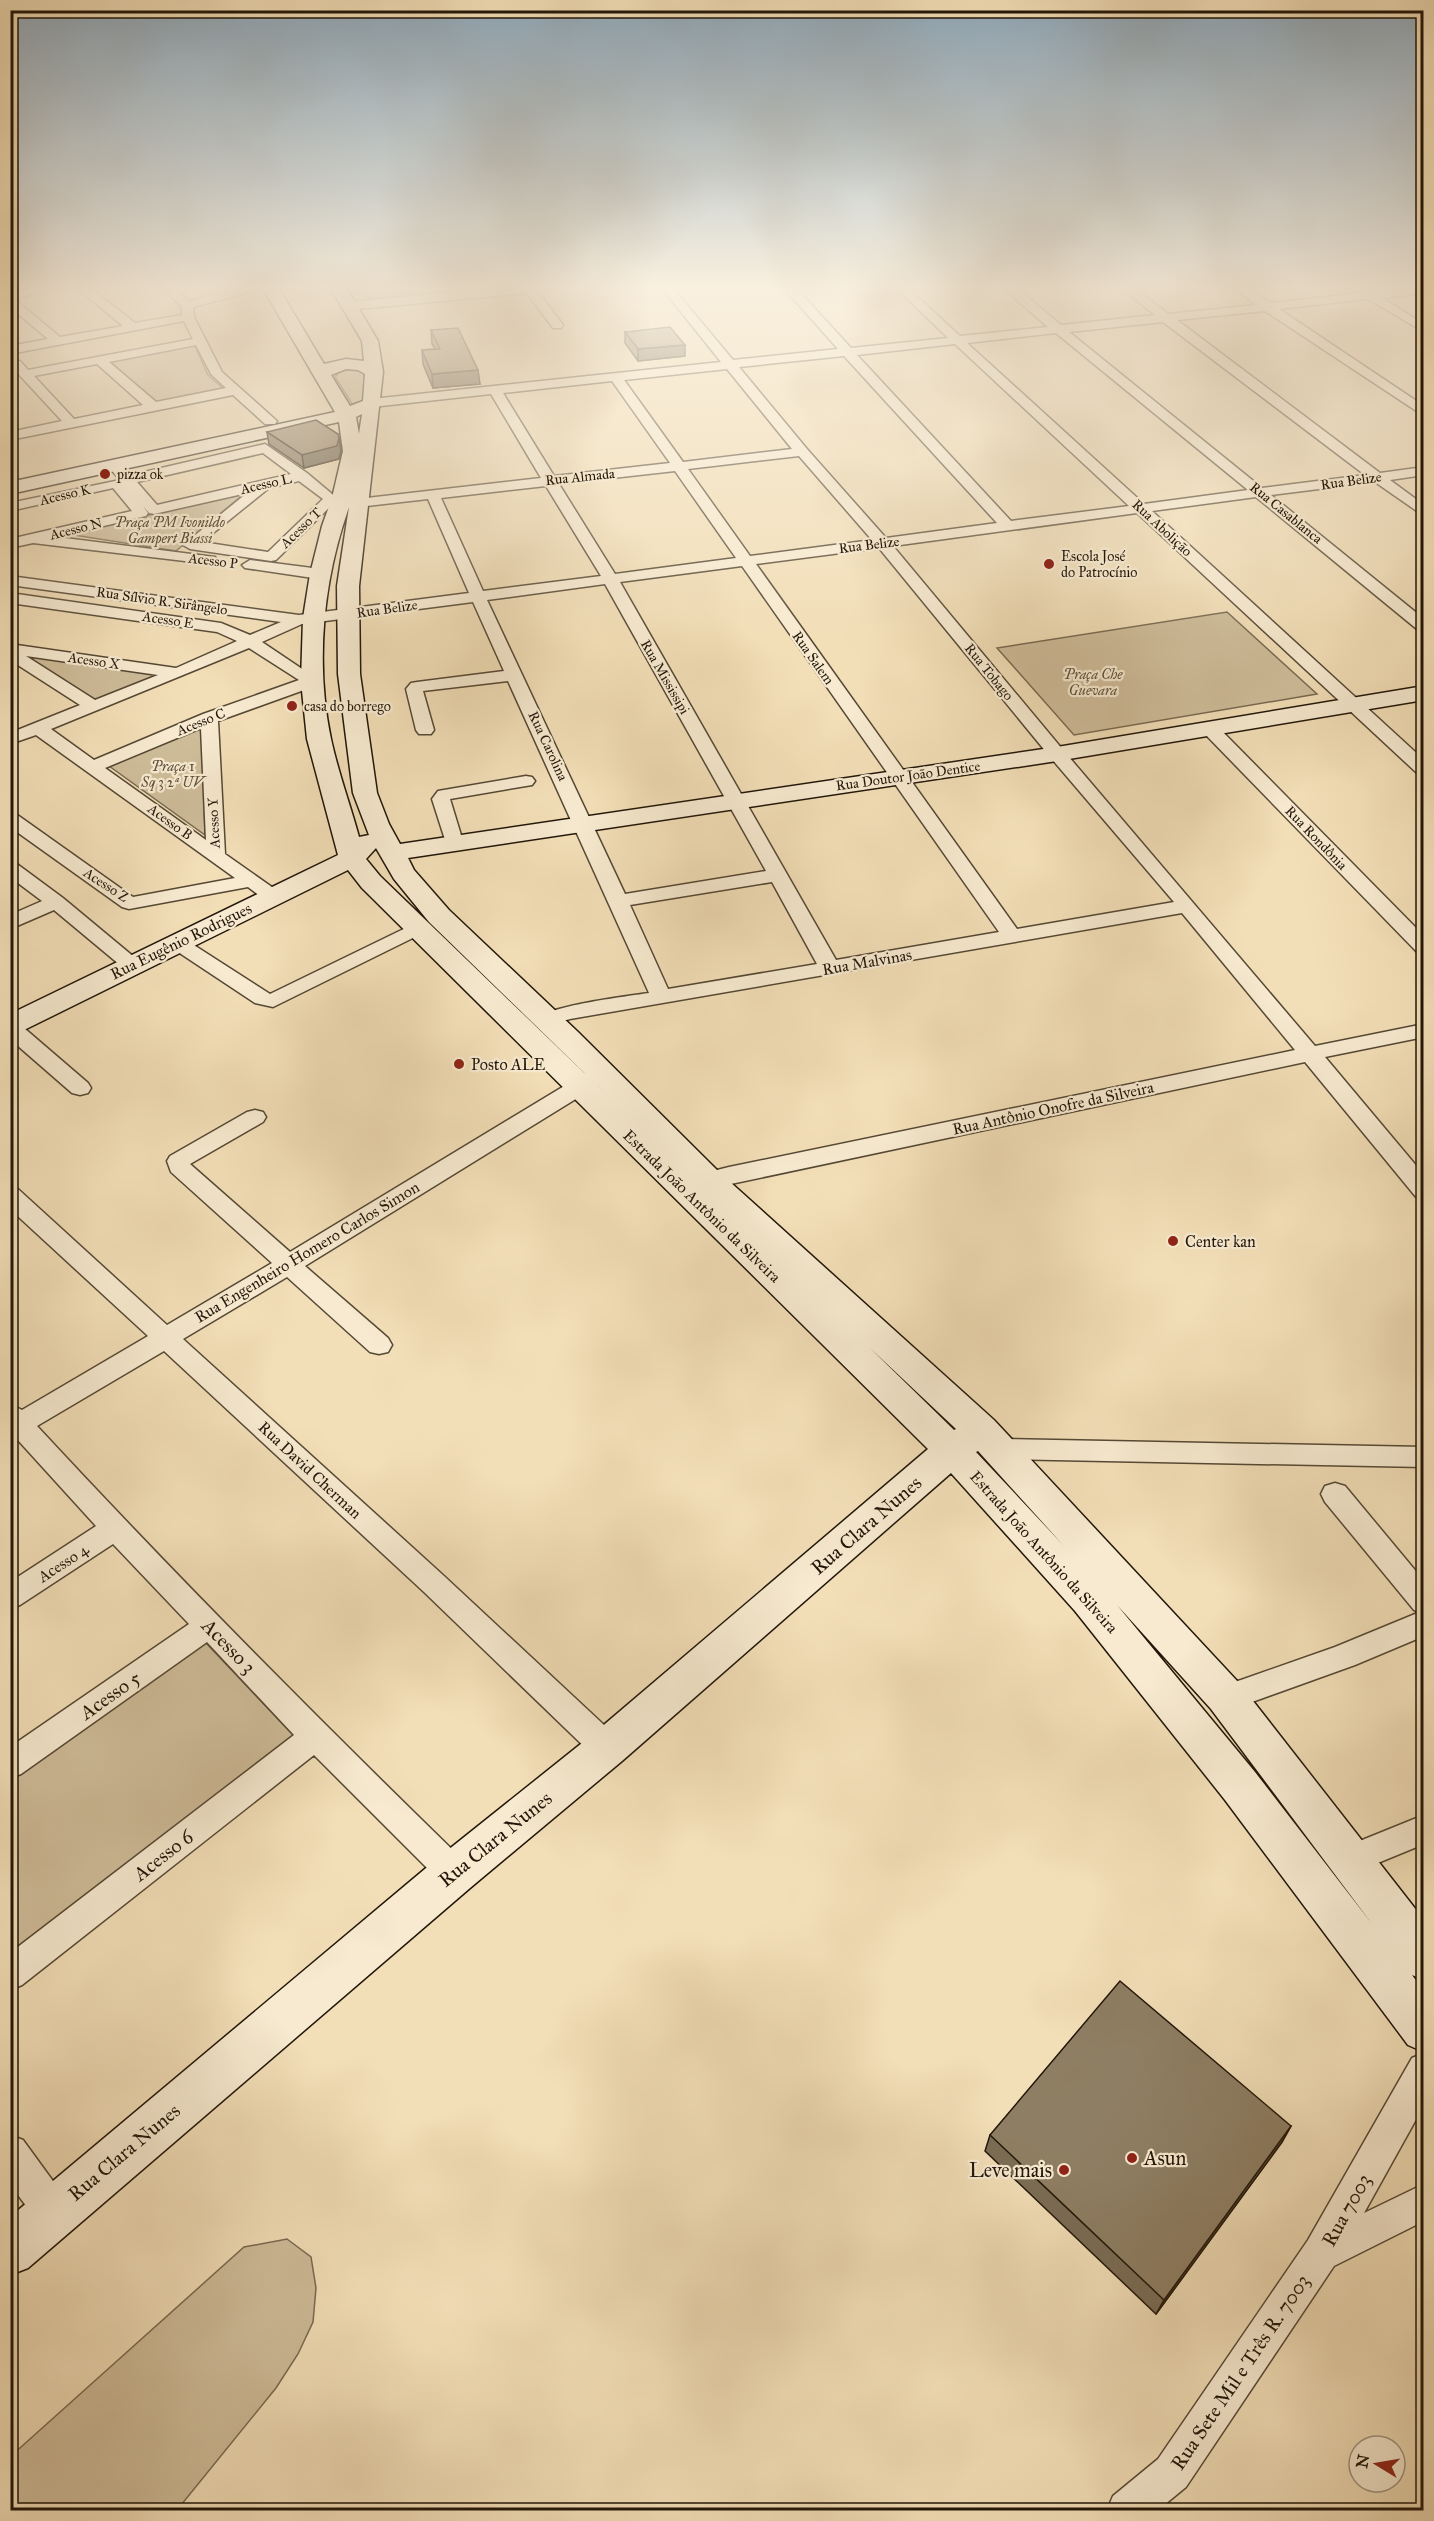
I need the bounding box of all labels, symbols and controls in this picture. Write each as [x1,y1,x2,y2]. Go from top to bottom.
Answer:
street label: Rua Almada [544,465,616,489]
place label: pizza ok [116,466,164,483]
marker: pizza ok [98,467,112,481]
street label: Rua Belize [1320,468,1383,494]
street label: Acesso L [238,470,294,498]
street label: Rua Casablanca [1246,479,1326,547]
street label: Acesso K [37,481,93,509]
street label: Rua Abolição [1128,496,1196,560]
street label: Acesso T [276,504,326,553]
street label: Acesso N [47,514,104,544]
park label: Praça PM Ivonildo Gampert Biassi [115,514,225,548]
street label: Rua Belize [838,533,901,557]
place label: Escola José do Patrocínio [1061,548,1137,581]
street label: Acesso P [186,549,239,572]
marker: Escola José do Patrocínio [1042,557,1056,571]
street label: Rua Sílvio R. Sirângelo [95,583,229,619]
street label: Rua Belize [356,596,419,622]
street label: Acesso E [140,608,195,632]
street label: Rua Salem [788,628,838,688]
street label: Rua Mississipi [637,637,693,717]
street label: Rua Tobago [961,640,1017,704]
street label: Acesso X [66,649,121,673]
park label: Praça Che Guevara [1063,666,1123,699]
place label: casa do borrego [304,698,391,715]
marker: casa do borrego [285,699,299,713]
street label: Acesso C [173,705,228,740]
street label: Rua Carolina [524,708,572,784]
street label: Rua Doutor João Dentice [835,757,982,796]
park label: Praça 1 Sq 3 2ª UV [140,758,207,791]
street label: Acesso Y [204,796,224,850]
street label: Acesso B [144,800,196,844]
street label: Rua Rondônia [1281,803,1351,873]
street label: Acesso Z [79,864,132,906]
street label: Rua Eugênio Rodrigues [107,898,255,984]
street label: Rua Malvinas [821,945,913,979]
place label: Posto ALE [471,1055,545,1074]
marker: Posto ALE [452,1057,466,1071]
street label: Rua Antônio Onofre da Silveira [951,1077,1156,1139]
street label: Estrada João Antônio da Silveira [619,1126,785,1287]
street label: Rua Engenheiro Homero Carlos Simon [191,1177,424,1328]
place label: Center kan [1185,1232,1256,1251]
marker: Center kan [1166,1234,1180,1248]
street label: Rua David Cherman [255,1417,366,1523]
street label: Estrada João Antônio da Silveira [965,1467,1122,1638]
street label: Rua Clara Nunes [806,1470,926,1580]
street label: Acesso 4 [33,1539,93,1587]
street label: Acesso 3 [196,1613,261,1679]
street label: Acesso 5 [74,1666,145,1725]
street label: Rua Clara Nunes [434,1786,556,1892]
street label: Acesso 6 [127,1824,198,1886]
street label: Rua Clara Nunes [63,2098,185,2206]
place label: Asun [1143,2146,1186,2170]
marker: Asun [1125,2151,1139,2165]
place label: Leve mais [969,2158,1052,2182]
marker: Leve mais [1057,2163,1071,2177]
street label: Rua 7003 [1316,2170,1376,2250]
street label: Rua Sete Mil e Três R. 7003 [1166,2270,1314,2474]
north arrow [1347,2434,1407,2494]
text: N [1352,2452,1373,2470]

